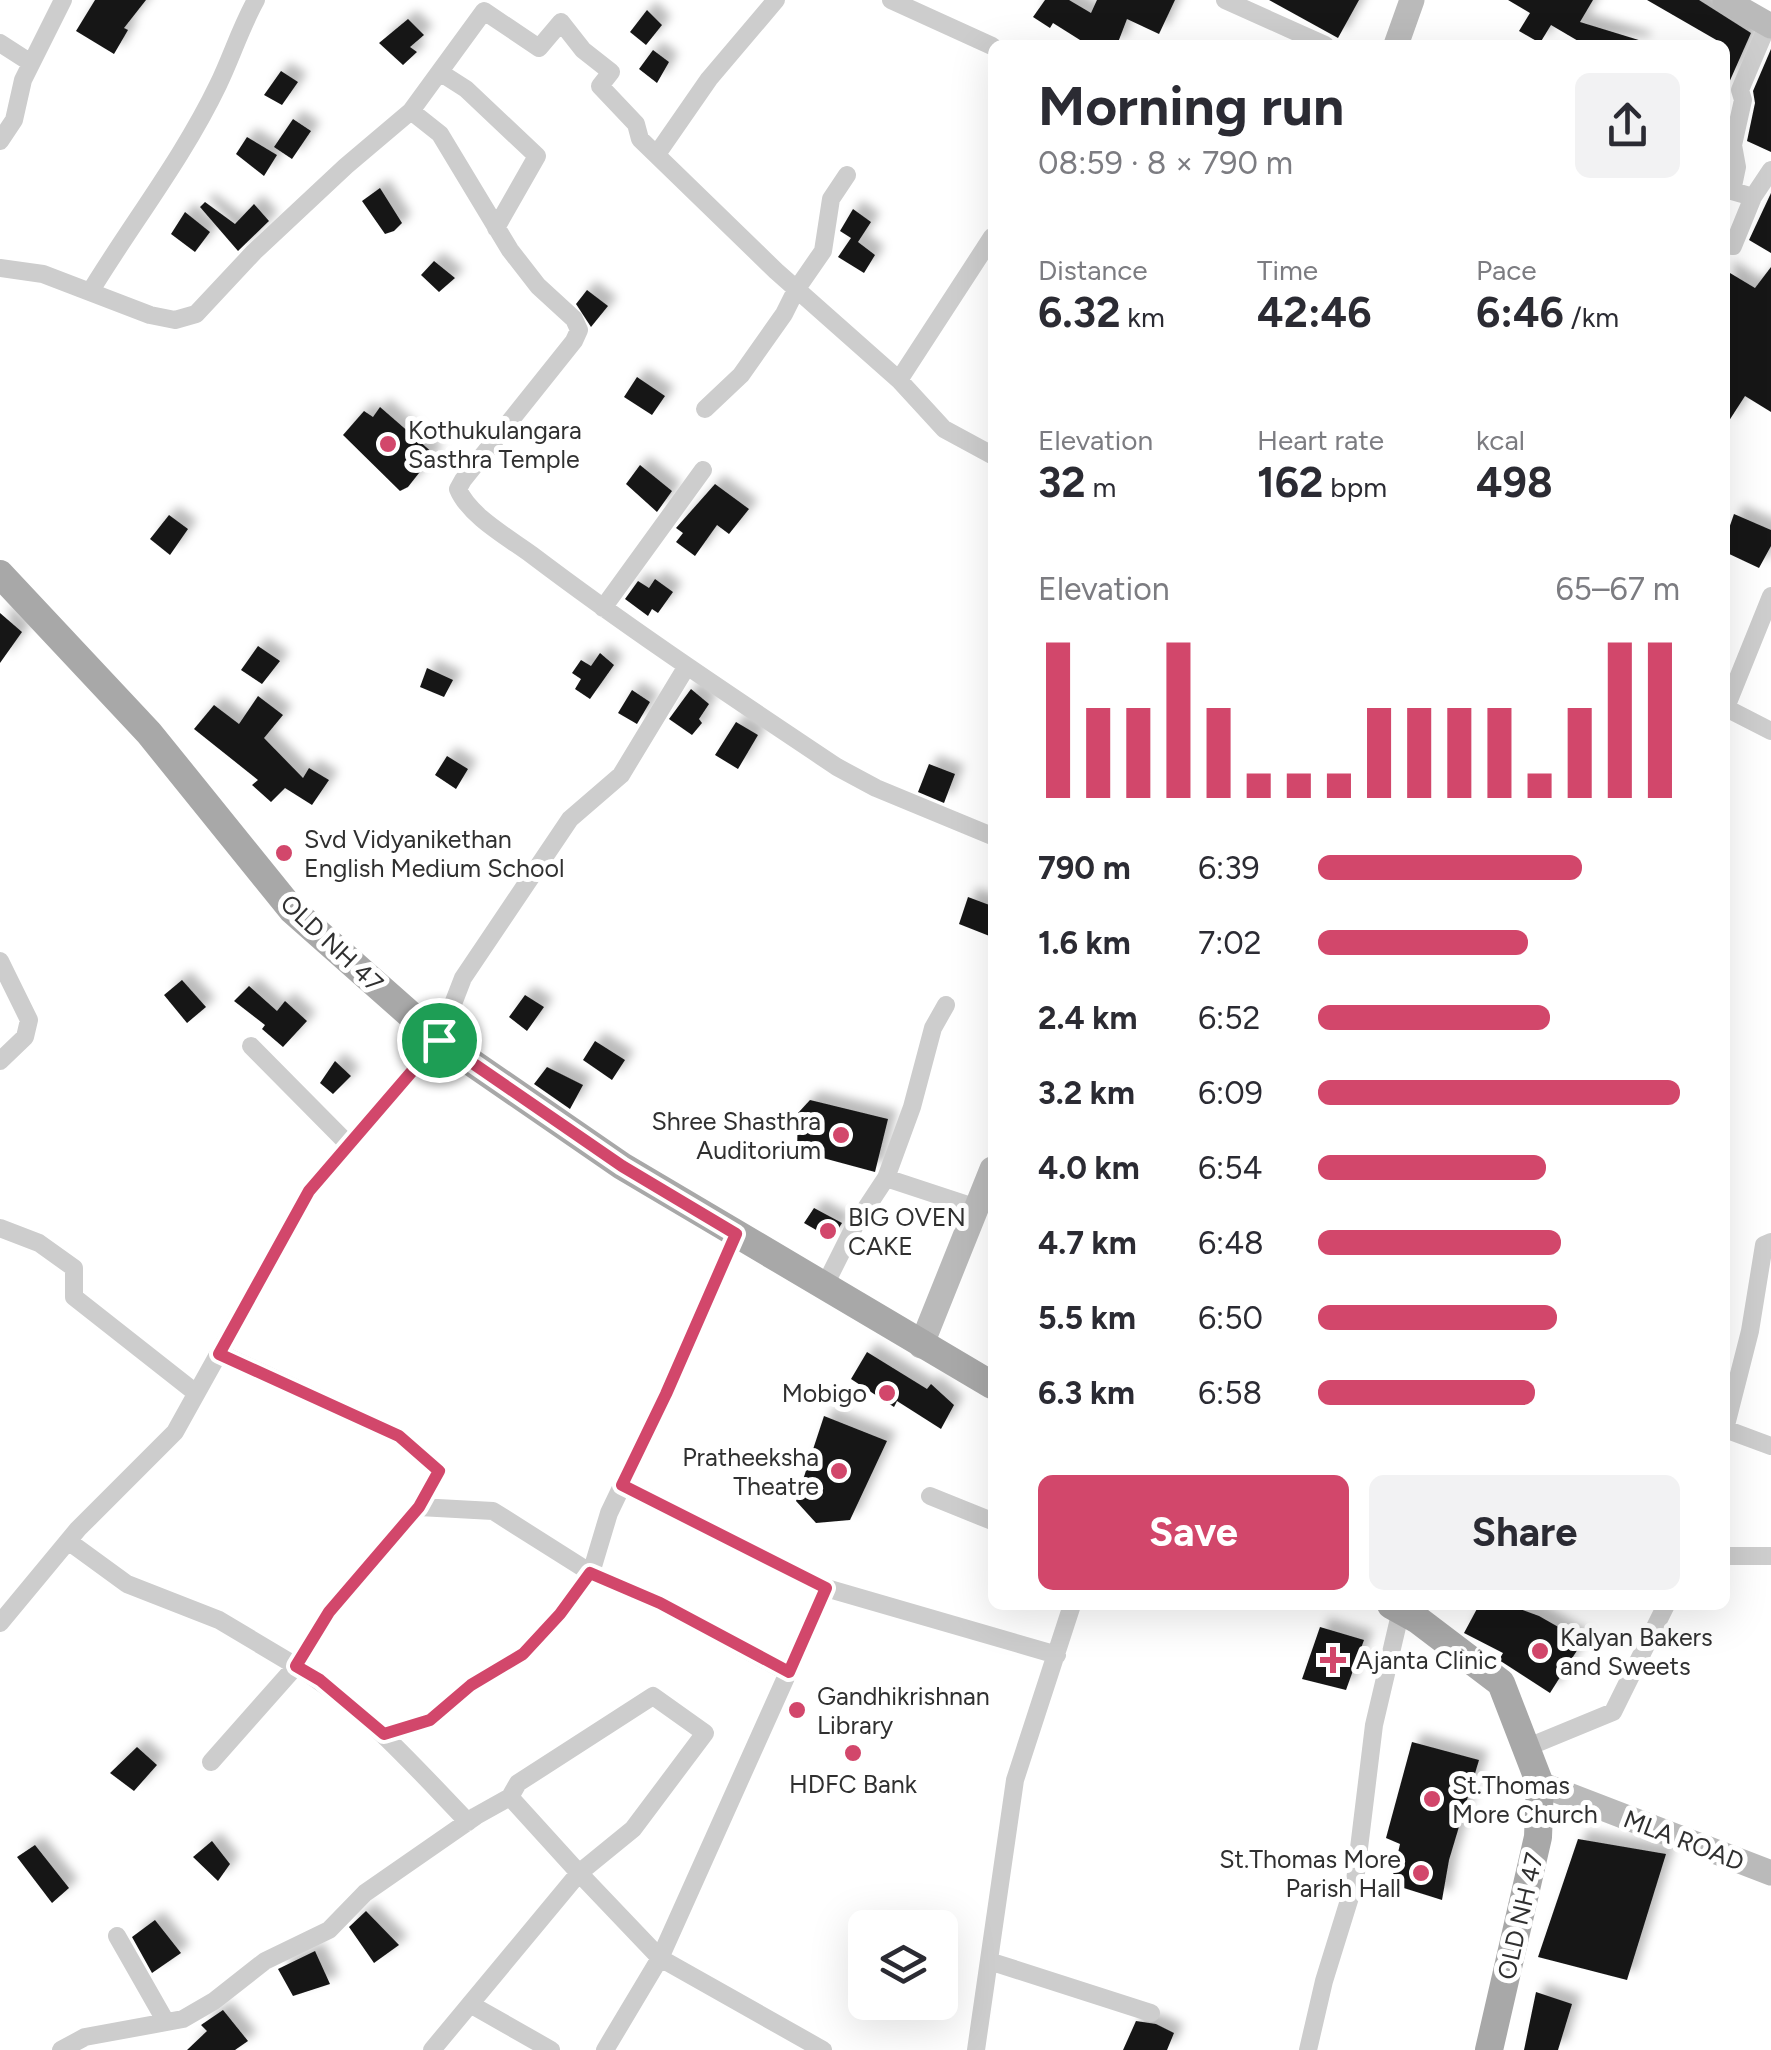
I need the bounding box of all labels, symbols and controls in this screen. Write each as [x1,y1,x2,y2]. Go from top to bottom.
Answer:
text: Morning run [1038,73,1344,139]
button: share [1575,73,1680,178]
text: 08:59 · 8 × 790 m [1038,144,1293,182]
text: Distance [1038,253,1148,287]
text: Time [1257,253,1318,287]
text: Pace [1476,253,1537,287]
text: 6.32 [1038,287,1120,338]
text: 42:46 [1257,287,1372,338]
text: 6:46 [1476,287,1564,338]
text: km [1120,300,1165,334]
text: /km [1564,300,1619,334]
place label: Kothukulangara Sasthra Temple [408,415,582,474]
text: Elevation [1038,423,1153,457]
text: Heart rate [1257,423,1384,457]
text: kcal [1476,423,1525,457]
marker: Kothukulangara Sasthra Temple [377,433,399,455]
text: 32 [1038,457,1086,508]
text: 162 [1257,457,1323,508]
text: 498 [1476,457,1553,508]
text: m [1086,470,1116,504]
text: bpm [1323,470,1387,504]
text: Elevation [1038,570,1170,608]
text: 65–67 m [1555,570,1680,608]
place label: Svd Vidyanikethan English Medium School [304,824,564,883]
marker: Svd Vidyanikethan English Medium School [273,842,295,864]
text: 790 m [1038,849,1131,887]
text: 6:39 [1198,849,1260,887]
street label: OLD NH 47 [275,888,389,998]
text: 1.6 km [1038,924,1131,962]
text: 7:02 [1198,924,1262,962]
pin [397,998,482,1083]
text: 2.4 km [1038,999,1137,1037]
text: 6:52 [1198,999,1261,1037]
icon: arrive [412,1013,467,1068]
text: 3.2 km [1038,1074,1135,1112]
text: 6:09 [1198,1074,1263,1112]
place label: Shree Shasthra Auditorium [651,1106,821,1165]
marker: Shree Shasthra Auditorium [830,1124,852,1146]
text: 4.0 km [1038,1149,1140,1187]
text: 6:54 [1198,1149,1262,1187]
place label: BIG OVEN CAKE [848,1202,966,1261]
marker: BIG OVEN CAKE [817,1220,839,1242]
text: 4.7 km [1038,1224,1137,1262]
text: 6:48 [1198,1224,1264,1262]
text: 5.5 km [1038,1299,1136,1337]
text: 6:50 [1198,1299,1263,1337]
text: 6.3 km [1038,1374,1135,1412]
text: 6:58 [1198,1374,1262,1412]
place label: Mobigo [782,1378,867,1408]
marker: Mobigo [876,1382,898,1404]
place label: Pratheeksha Theatre [682,1442,819,1501]
marker: Pratheeksha Theatre [828,1460,850,1482]
button: Save [1038,1475,1349,1590]
button: Share [1369,1475,1680,1590]
place label: Kalyan Bakers and Sweets [1560,1622,1713,1681]
marker: Kalyan Bakers and Sweets [1529,1640,1551,1662]
place label: Ajanta Clinic [1356,1645,1497,1675]
marker: Ajanta Clinic [1320,1647,1346,1673]
place label: Gandhikrishnan Library [817,1681,990,1740]
marker: Gandhikrishnan Library [786,1699,808,1721]
marker: HDFC Bank [842,1742,864,1764]
place label: HDFC Bank [789,1769,918,1799]
place label: St.Thomas More Church [1452,1770,1598,1829]
marker: St.Thomas More Church [1421,1788,1443,1810]
street label: MLA ROAD [1620,1803,1748,1877]
place label: St.Thomas More Parish Hall [1219,1844,1401,1903]
street label: OLD NH 47 [1491,1850,1549,1982]
marker: St.Thomas More Parish Hall [1410,1862,1432,1884]
map controls [848,1910,958,2020]
button: layers [848,1910,958,2020]

